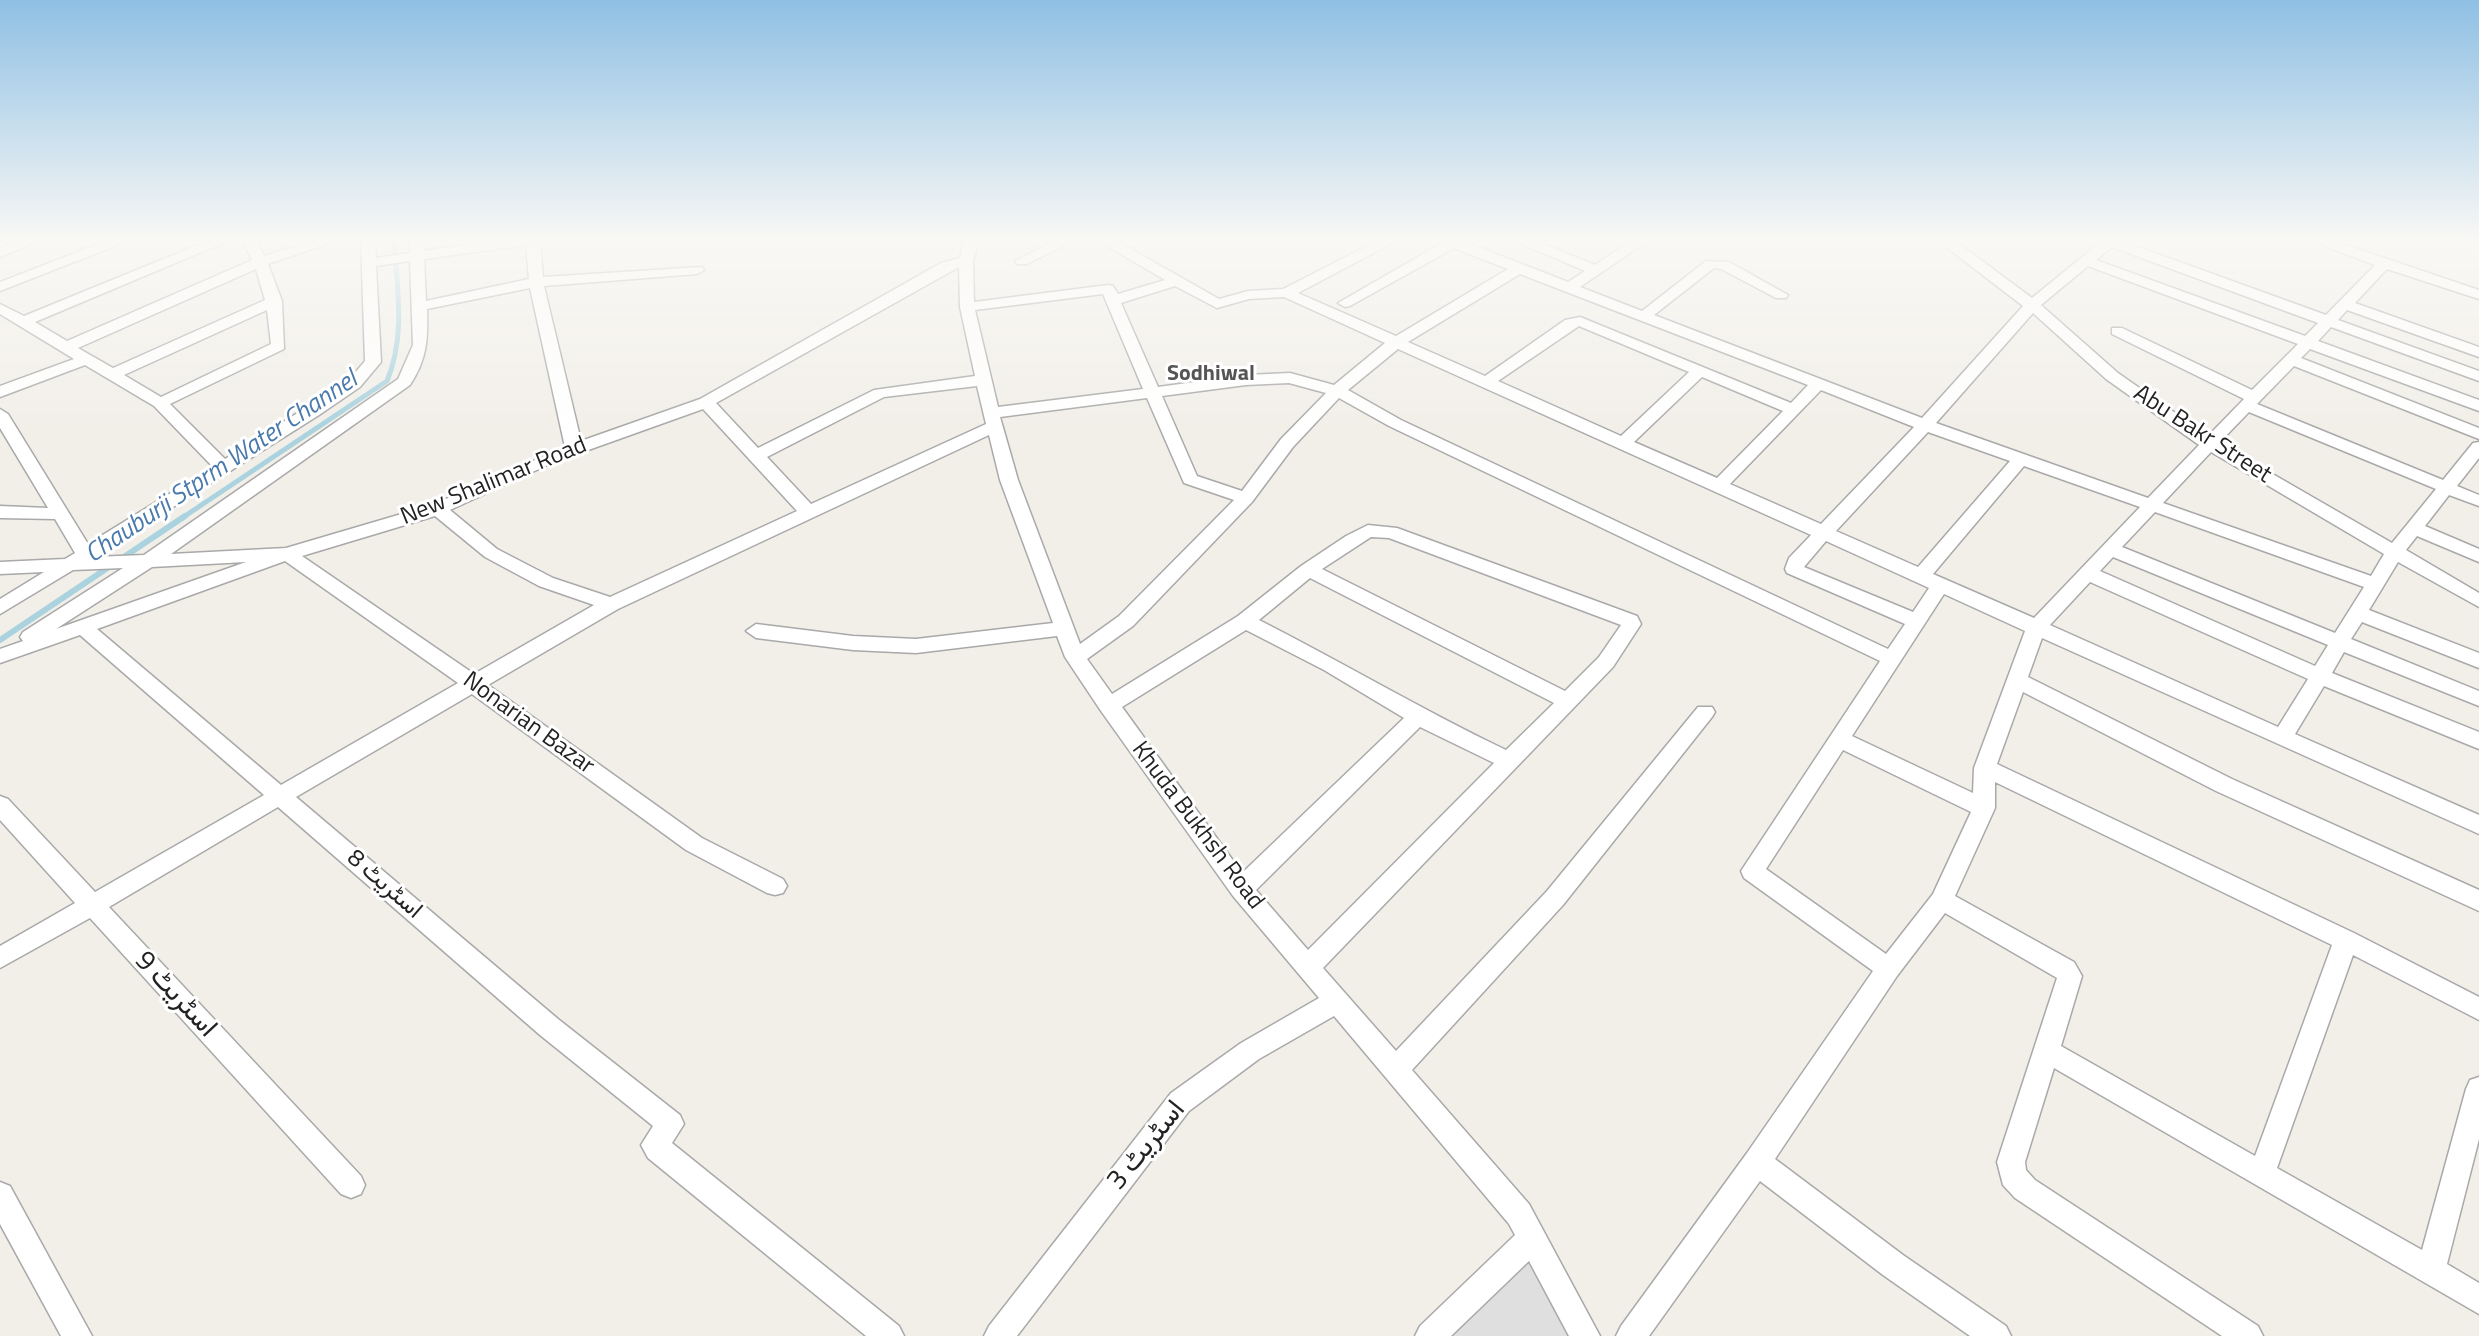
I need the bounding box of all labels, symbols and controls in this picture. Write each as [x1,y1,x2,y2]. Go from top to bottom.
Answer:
district label: Sodhiwal [1167,362,1255,388]
water label: Chauburji Stprm Water Channel [80,365,364,571]
street label: Abu Bakr Street [2128,380,2276,490]
street label: New Shalimar Road [397,432,591,532]
street label: Nonarian Bazar [457,667,599,781]
street label: Khuda Bukhsh Road [1125,736,1269,916]
street label: اسٹریٹ 8 [340,844,428,926]
street label: اسٹریٹ 9 [127,945,223,1045]
street label: اسٹریٹ 3 [1101,1094,1193,1198]

